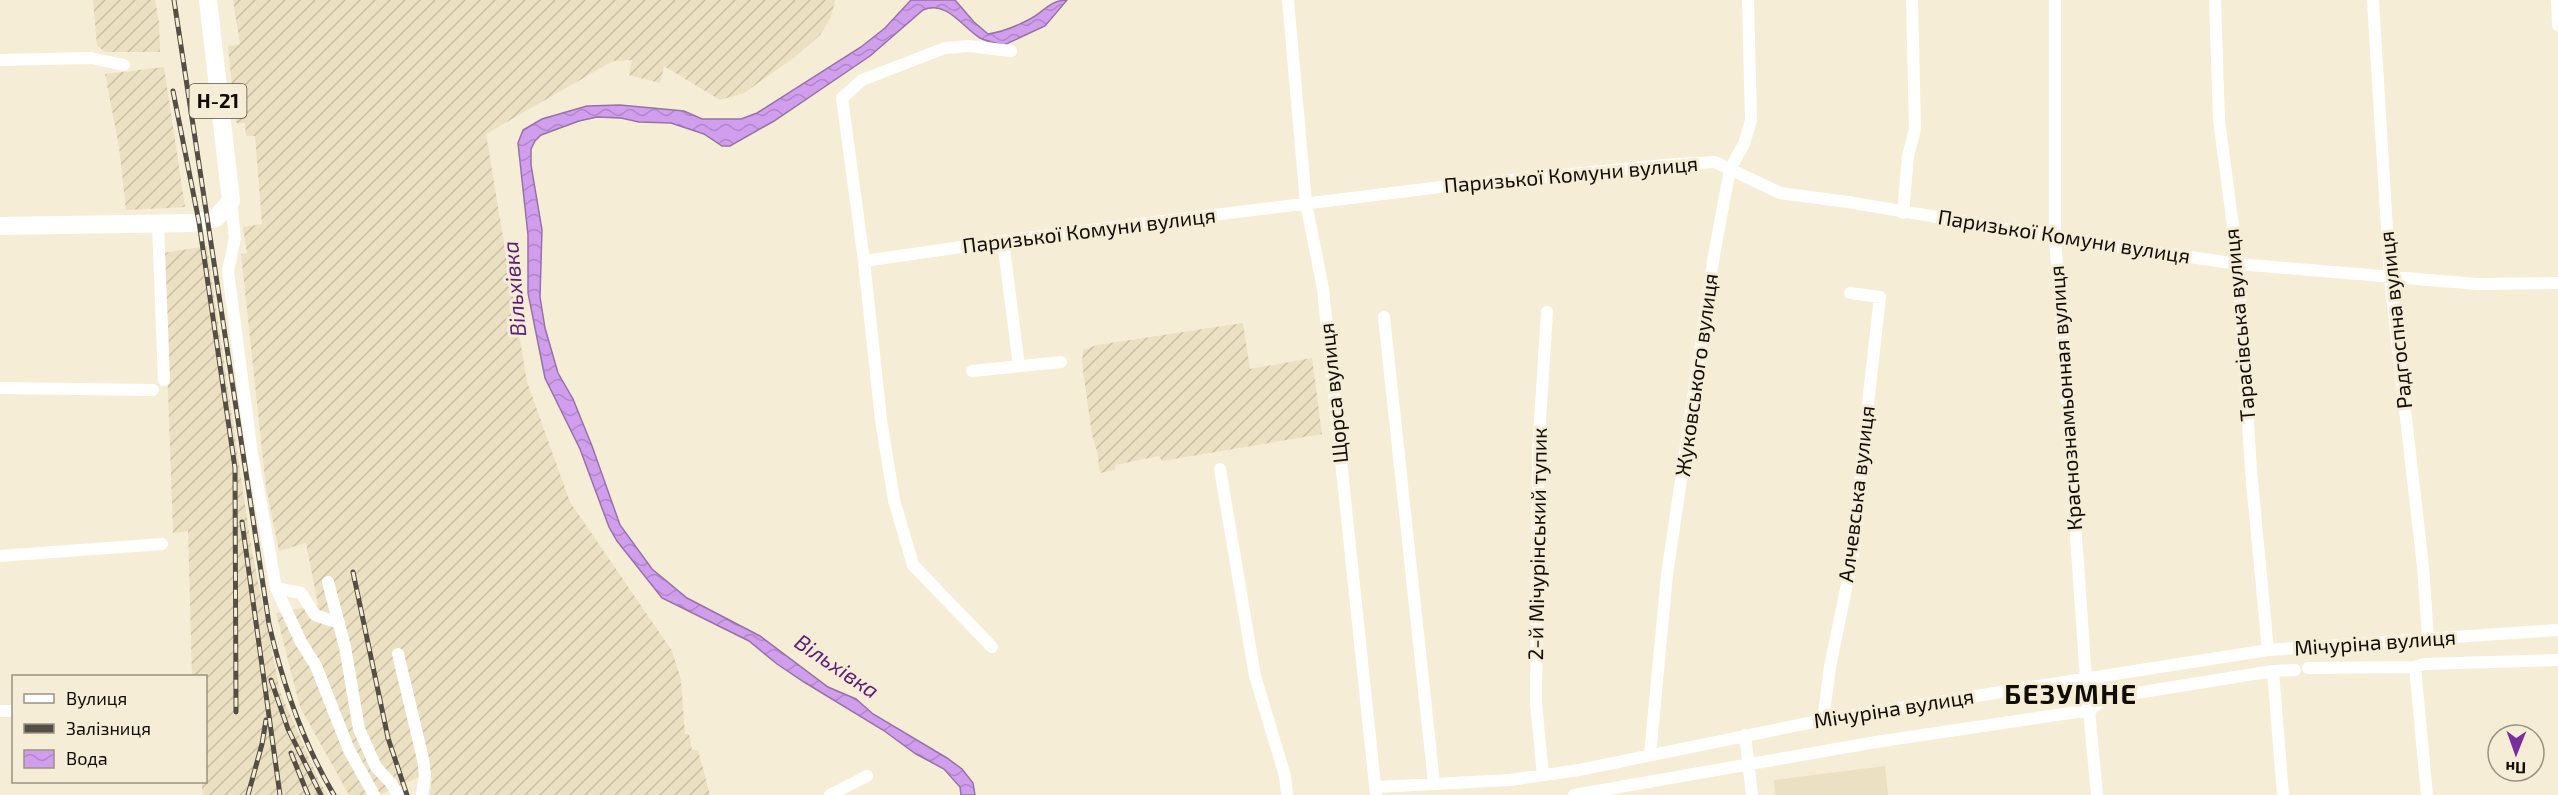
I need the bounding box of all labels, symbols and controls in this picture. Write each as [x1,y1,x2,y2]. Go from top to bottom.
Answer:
road number: Н-21 [190,84,246,118]
street label: Паризької Комуни вулиця [1443,150,1699,198]
street label: Паризької Комуни вулиця [961,202,1217,258]
street label: Паризької Комуни вулиця [1936,203,2192,269]
street label: Тарасівська вулиця [2218,228,2260,423]
street label: Радгоспна вулиця [2373,230,2417,410]
water label: Вільхівка [496,240,530,338]
street label: Краснознамьонная вулиця [2043,265,2087,532]
street label: Жуковського вулиця [1669,271,1723,478]
street label: Щорса вулиця [1313,322,1353,464]
street label: Алчевська вулиця [1832,404,1880,584]
street label: 2-й Мічурінський тупик [1522,427,1552,661]
street label: Мічуріна вулиця [2293,623,2457,661]
water label: Вільхівка [790,628,885,703]
legend [12,675,207,783]
district label: БЕЗУМНЕ [2004,677,2138,709]
street label: Мічуріна вулиця [1812,682,1976,734]
text: Вулиця [66,687,127,709]
text: Залізниця [66,717,151,739]
north arrow [2486,723,2546,783]
text: Вода [66,747,108,769]
text: Пн [2505,759,2526,778]

